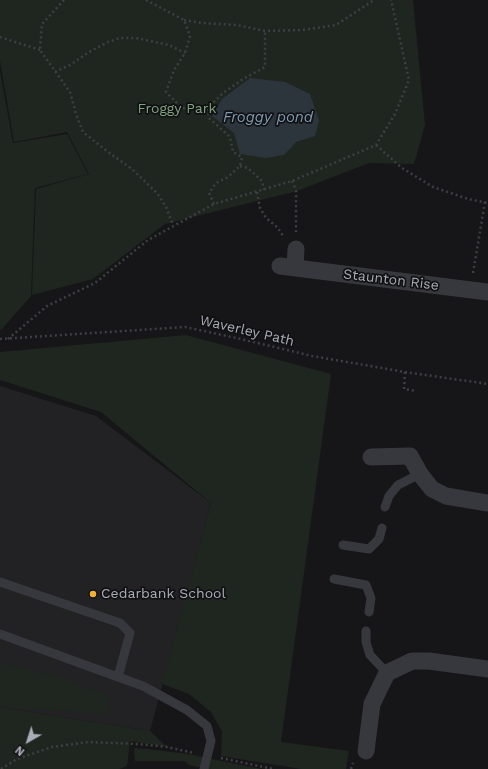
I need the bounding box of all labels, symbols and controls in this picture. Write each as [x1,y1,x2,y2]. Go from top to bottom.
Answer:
park label: Froggy Park [138,101,216,117]
water label: Froggy pond [223,109,313,127]
street label: Staunton Rise [342,266,440,294]
street label: Waverley Path [198,312,296,350]
place label: Cedarbank School [101,586,226,602]
marker: Cedarbank School [88,589,98,599]
north arrow [8,721,48,761]
text: N [13,743,27,758]

